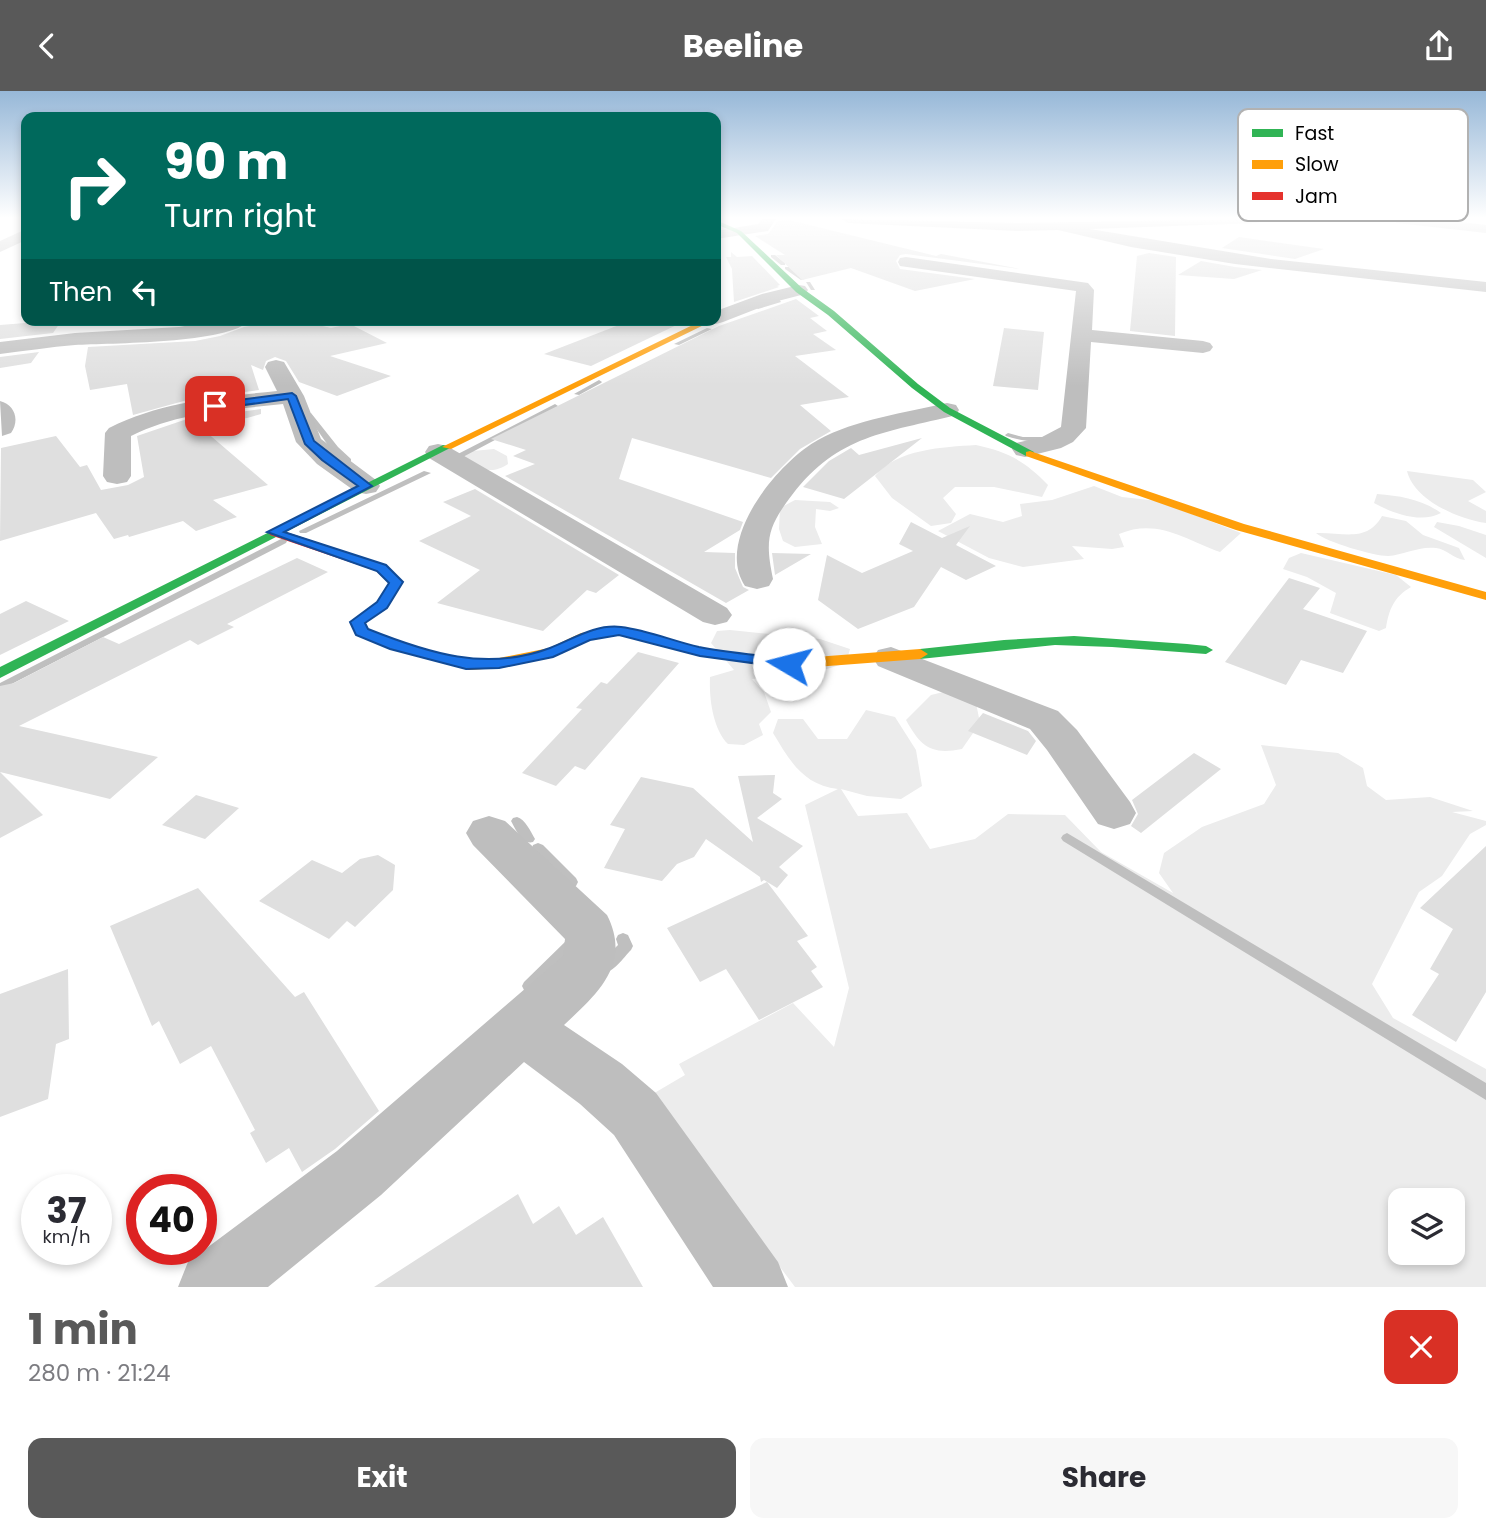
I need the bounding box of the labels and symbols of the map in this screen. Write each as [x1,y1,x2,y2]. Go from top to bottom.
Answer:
legend [1238,109,1468,221]
text: Fast [1295,120,1334,147]
text: Slow [1295,151,1339,178]
text: Jam [1295,183,1337,210]
pin [185,376,245,436]
position arrow [752,627,826,701]
speed limit sign: 40 [126,1174,217,1265]

